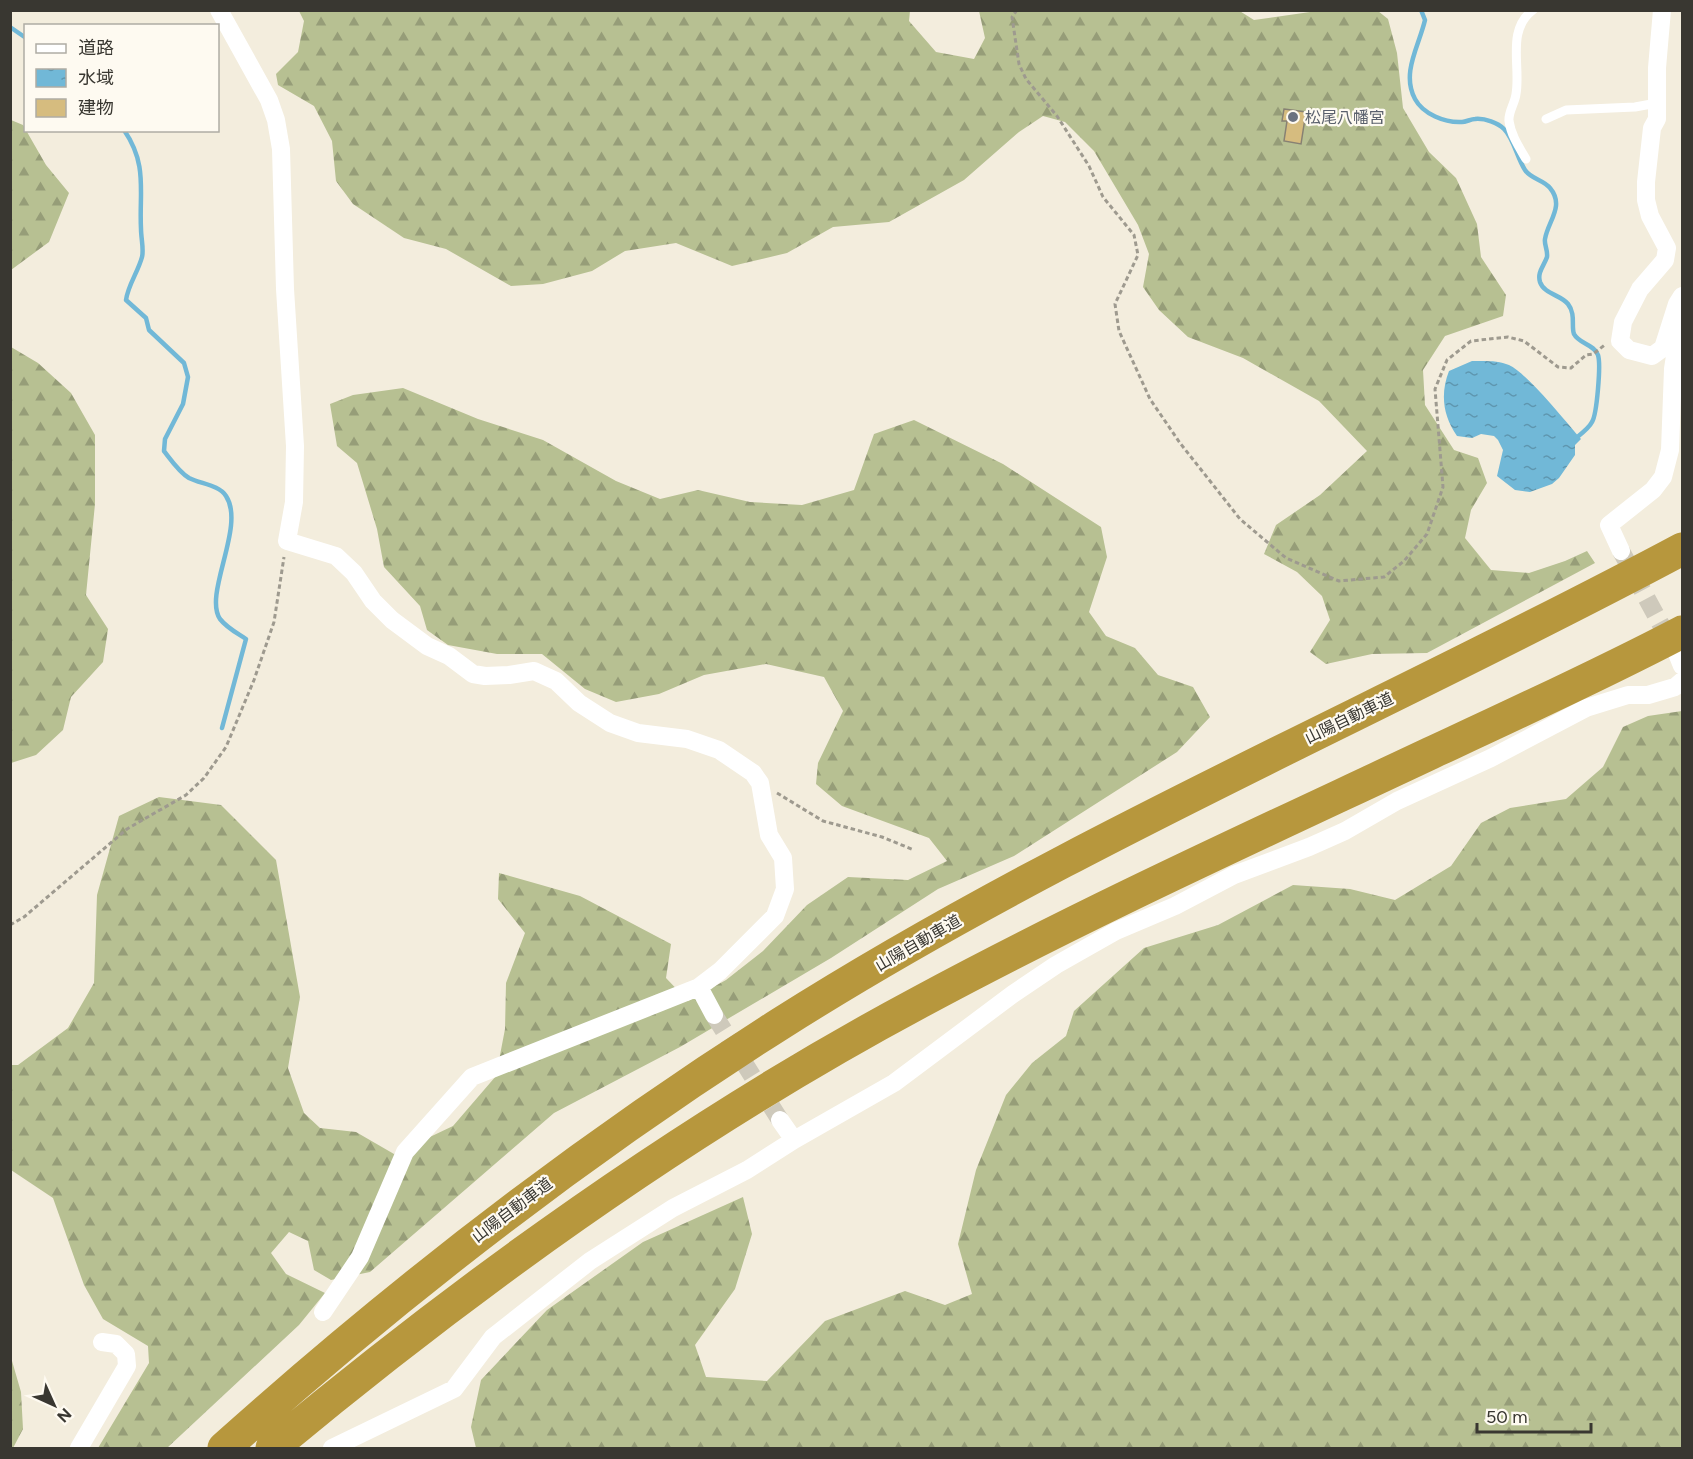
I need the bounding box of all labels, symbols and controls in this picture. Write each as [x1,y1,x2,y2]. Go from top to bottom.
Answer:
legend [24,24,219,132]
text: 道路 [78,37,114,59]
text: 水域 [78,67,114,89]
text: 建物 [78,97,114,119]
place label: 松尾八幡宮 [1305,108,1385,127]
marker: 松尾八幡宮 [1286,110,1300,124]
street label: 山陽自動車道 [1302,688,1396,748]
street label: 山陽自動車道 [872,911,964,975]
street label: 山陽自動車道 [468,1174,556,1246]
north arrow [24,1375,84,1435]
scale bar [1477,1396,1591,1434]
text: N [53,1404,75,1426]
text: 50 m [1486,1406,1528,1428]

